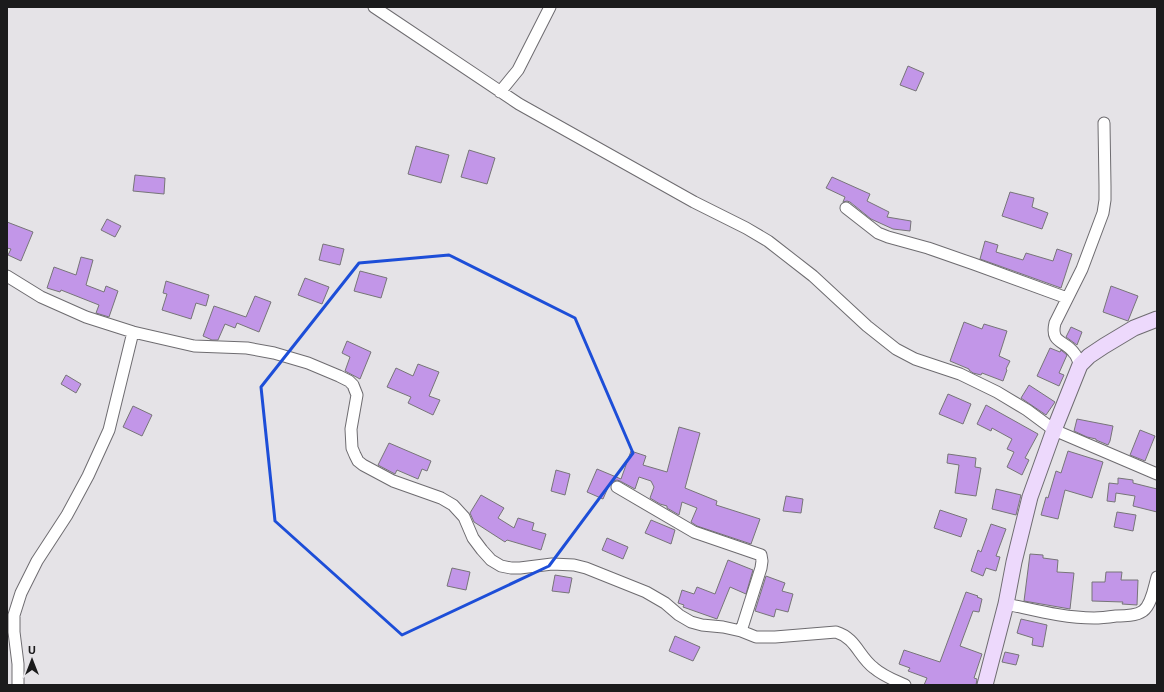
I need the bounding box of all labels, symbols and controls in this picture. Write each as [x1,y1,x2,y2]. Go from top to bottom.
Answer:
north arrow [12,640,52,680]
text: U [28,642,36,657]

